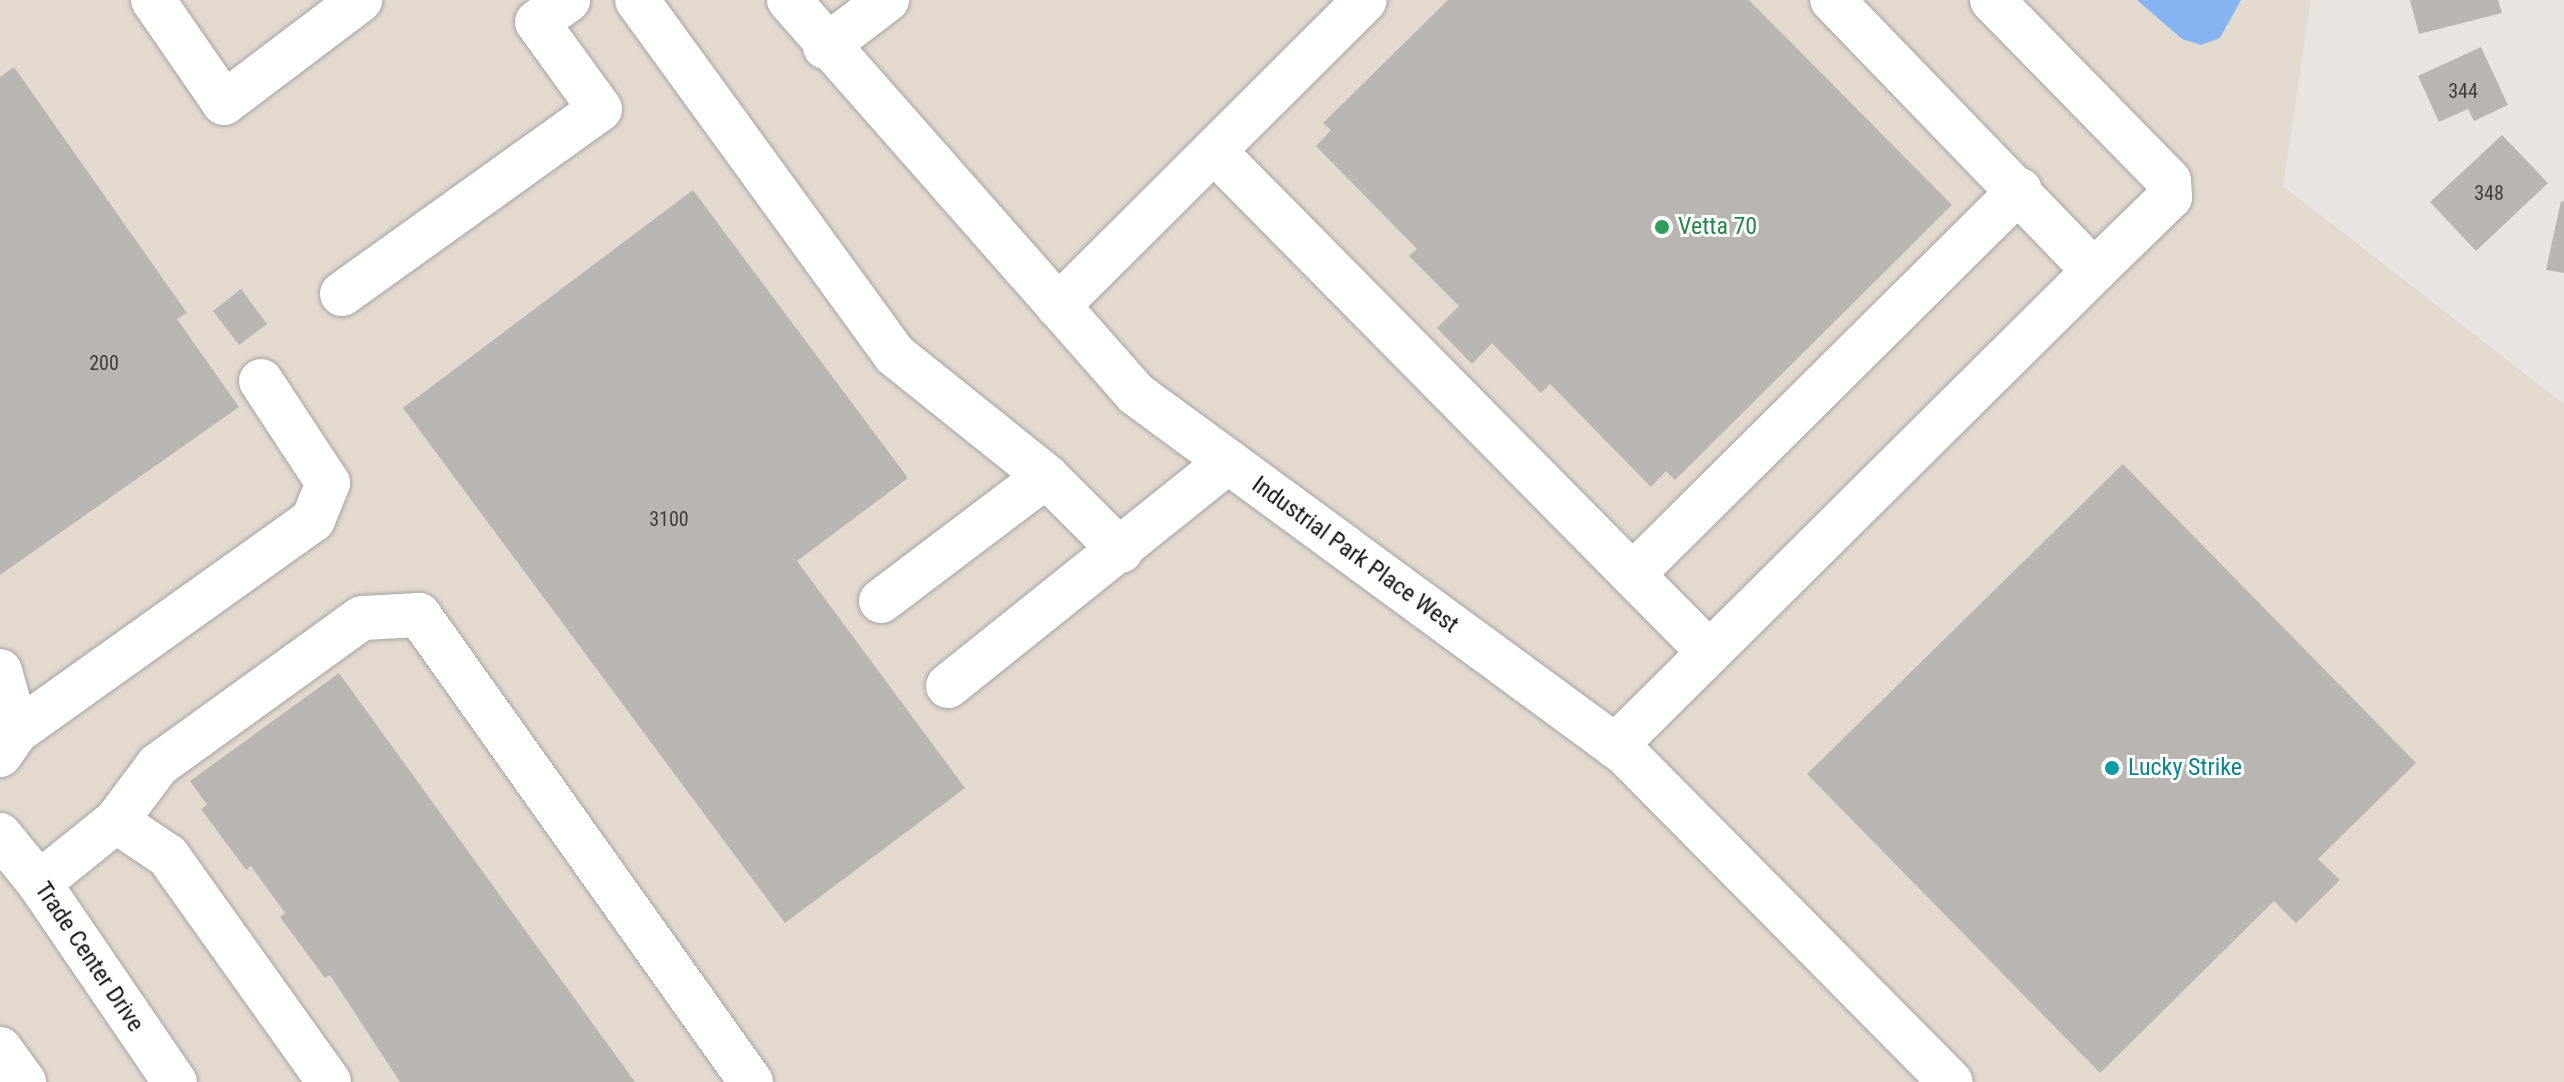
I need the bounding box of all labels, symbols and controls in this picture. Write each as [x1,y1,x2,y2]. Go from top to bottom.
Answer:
house number: 344 [2448,79,2478,103]
house number: 348 [2474,181,2504,205]
place label: Vetta 70 [1678,213,1757,241]
marker: Vetta 70 [1653,218,1671,236]
house number: 200 [89,351,119,375]
street label: Industrial Park Place West [1246,470,1464,640]
house number: 3100 [649,507,689,531]
place label: Lucky Strike [2128,754,2242,782]
marker: Lucky Strike [2103,759,2121,777]
street label: Trade Center Drive [28,877,150,1037]

